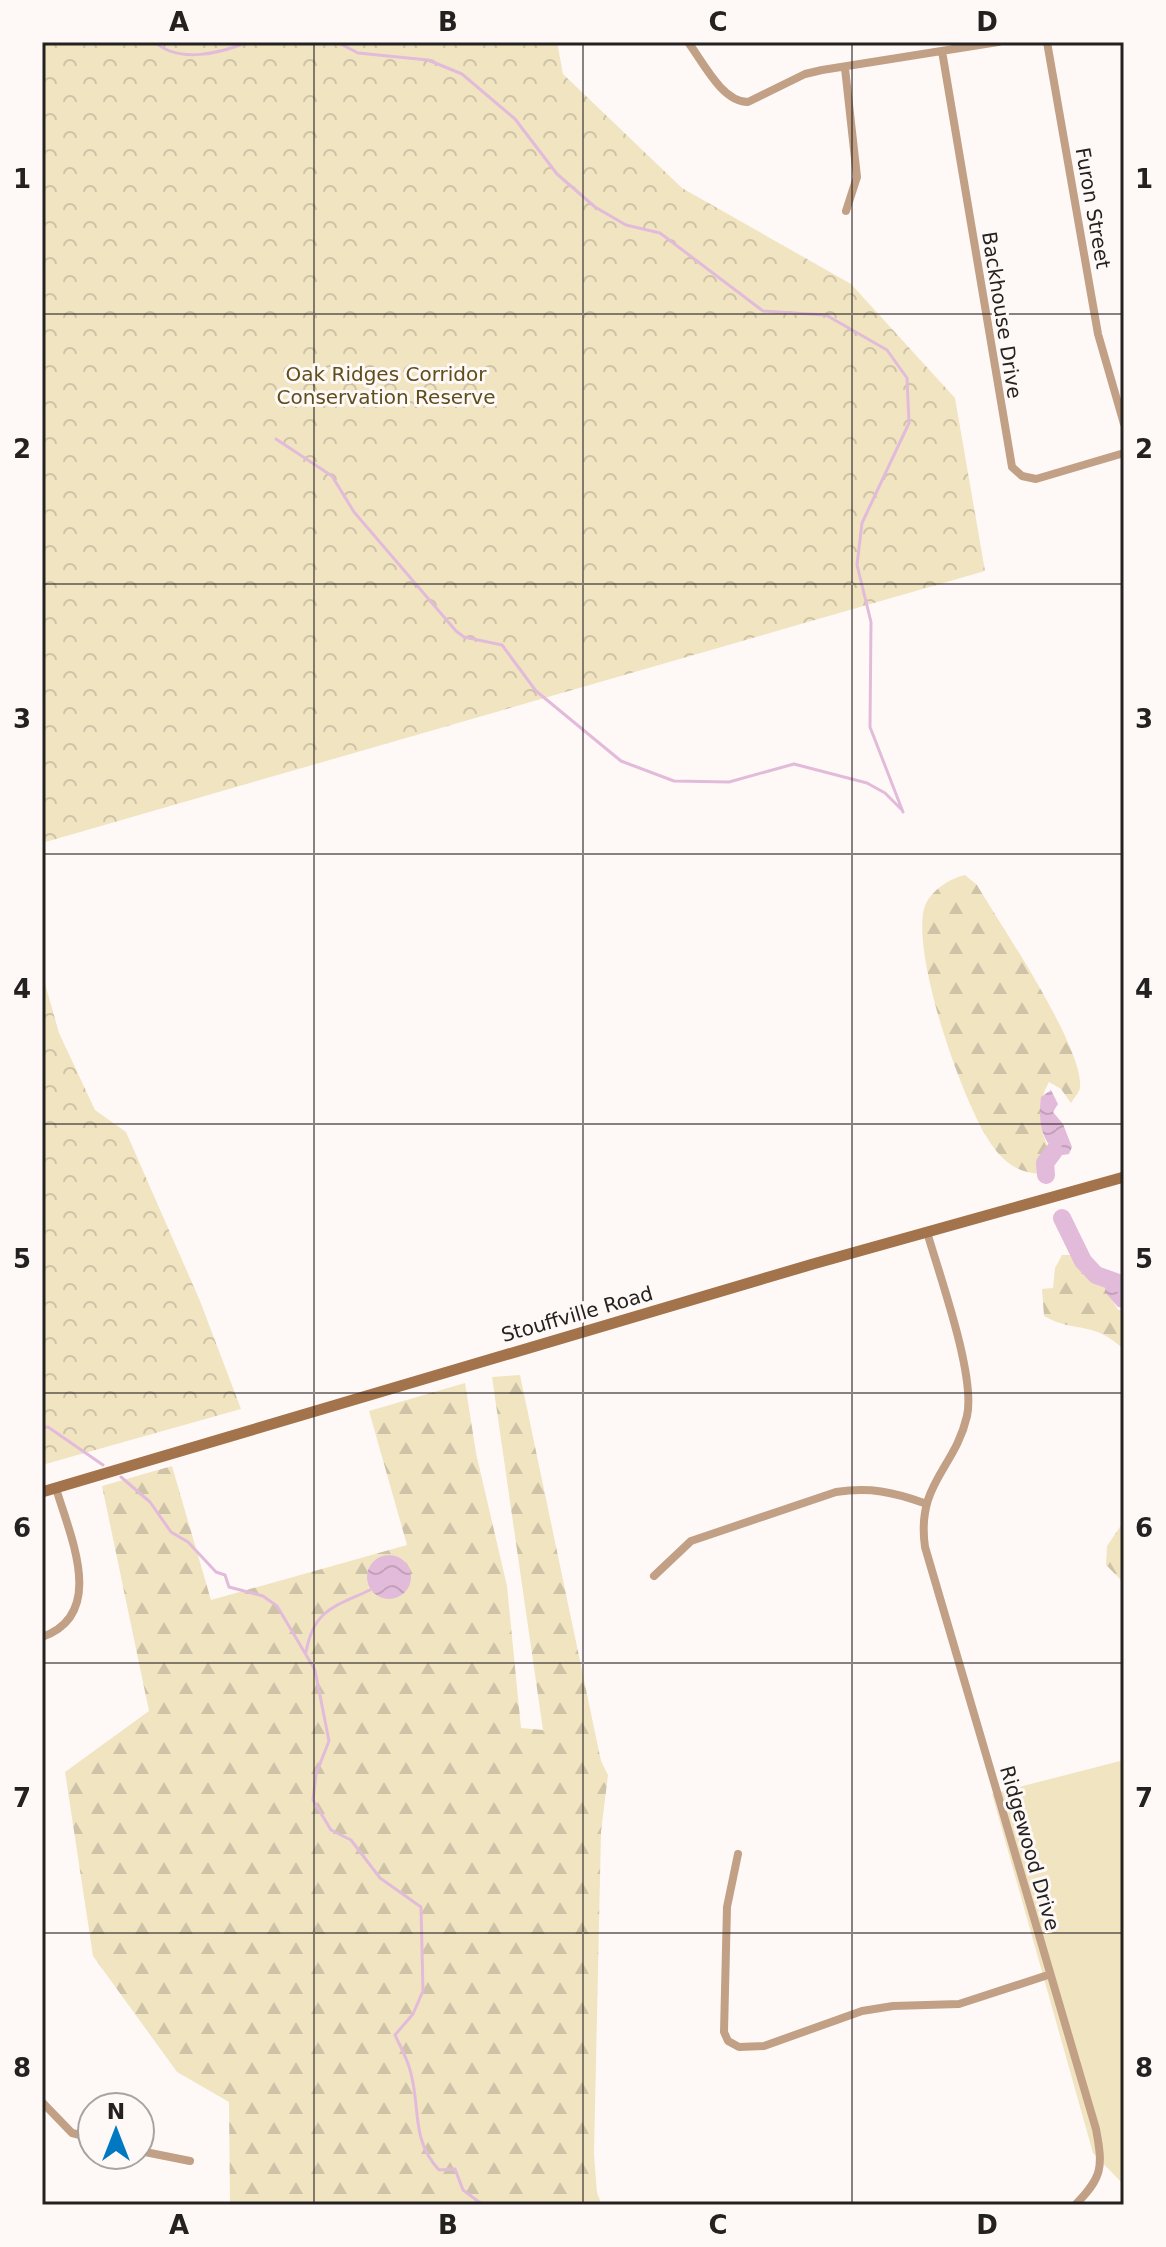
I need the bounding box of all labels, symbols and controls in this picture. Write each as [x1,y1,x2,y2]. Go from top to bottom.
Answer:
text: A [169,7,189,37]
text: B [438,7,458,37]
text: C [708,7,728,37]
text: D [976,7,998,37]
street label: Furon Street [1071,145,1116,271]
text: 1 [13,164,31,194]
text: 1 [1135,164,1153,194]
street label: Backhouse Drive [977,230,1027,400]
park label: Oak Ridges Corridor Conservation Reserve [277,362,495,409]
text: 2 [13,434,31,464]
text: 2 [1135,434,1153,464]
text: 3 [13,704,31,734]
text: 3 [1135,704,1153,734]
text: 4 [13,974,31,1004]
text: 4 [1135,974,1153,1004]
text: 5 [13,1244,31,1274]
text: 5 [1135,1244,1153,1274]
street label: Stouffville Road [498,1281,656,1347]
text: 6 [13,1513,31,1543]
text: 6 [1135,1513,1153,1543]
street label: Ridgewood Drive [995,1763,1065,1933]
text: 7 [13,1783,31,1813]
text: 7 [1135,1783,1153,1813]
text: 8 [13,2053,31,2083]
text: 8 [1135,2053,1153,2083]
north arrow [76,2091,156,2171]
text: N [107,2099,125,2124]
text: A [169,2210,189,2240]
text: B [438,2210,458,2240]
text: C [708,2210,728,2240]
text: D [976,2210,998,2240]

